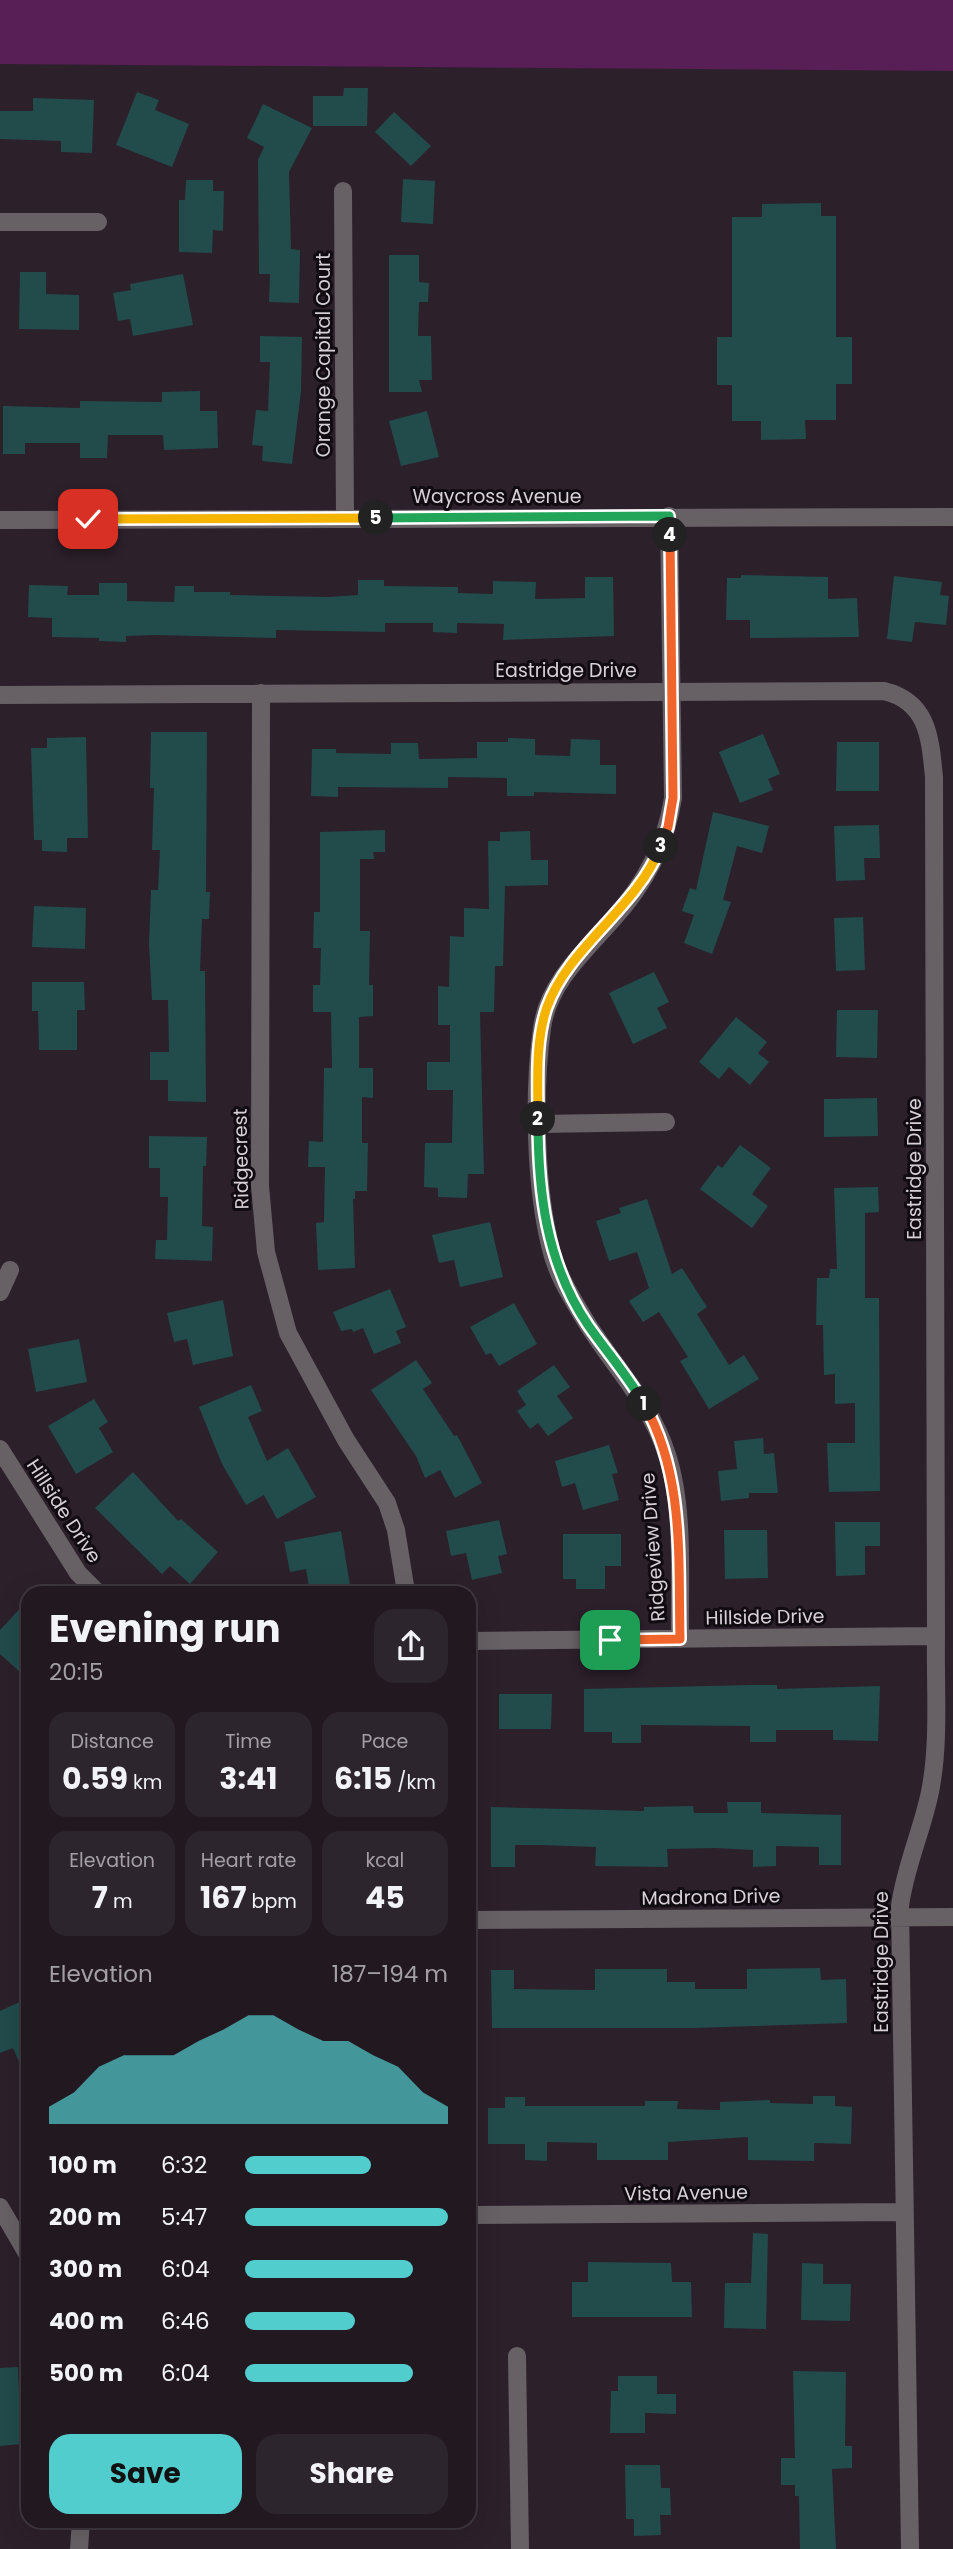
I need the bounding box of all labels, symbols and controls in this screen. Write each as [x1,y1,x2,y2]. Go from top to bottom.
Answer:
street label: Orange Capital Court [310,253,337,457]
street label: Waycross Avenue [412,483,582,510]
pin [58,489,118,549]
icon: check [69,500,107,538]
pin: 5 [358,500,394,536]
text: 5 [369,504,382,531]
pin: 4 [652,518,688,552]
text: 4 [663,521,676,548]
street label: Eastridge Drive [495,657,637,684]
pin: 3 [644,828,678,864]
text: 3 [655,832,666,859]
street label: Eastridge Drive [901,1098,928,1240]
pin: 2 [520,1102,556,1136]
text: 2 [532,1105,543,1132]
street label: Ridgecrest [227,1108,255,1210]
pin: 1 [626,1386,662,1422]
text: 1 [640,1390,647,1417]
street label: Hillside Drive [20,1454,108,1568]
street label: Ridgeview Drive [634,1472,672,1622]
text: Evening run [49,1602,281,1655]
street label: Hillside Drive [705,1602,825,1632]
button: share [374,1609,448,1683]
pin [580,1610,640,1670]
icon: arrive [591,1621,629,1659]
text: 20:15 [49,1656,103,1688]
text: Distance [71,1728,154,1755]
text: Time [225,1728,272,1755]
text: Pace [361,1728,408,1755]
text: 0.59 [62,1757,128,1800]
text: 3:41 [219,1757,278,1800]
text: 6:15 [334,1757,392,1800]
text: km [128,1769,162,1796]
text: /km [392,1769,436,1796]
text: Elevation [69,1847,155,1874]
text: Heart rate [201,1847,296,1874]
text: kcal [365,1847,404,1874]
text: 7 [92,1876,108,1919]
text: 167 [200,1876,247,1919]
text: 45 [365,1876,405,1919]
street label: Madrona Drive [641,1882,781,1912]
text: m [108,1888,133,1915]
text: bpm [247,1888,297,1915]
street label: Eastridge Drive [868,1891,895,2033]
text: Elevation [49,1958,153,1990]
text: 187–194 m [332,1958,448,1990]
text: 100 m [49,2149,117,2181]
text: 6:32 [161,2149,207,2181]
street label: Vista Avenue [624,2178,748,2208]
text: 200 m [49,2201,121,2233]
text: 5:47 [161,2201,207,2233]
text: 300 m [49,2253,122,2285]
text: 6:04 [161,2253,209,2285]
text: 400 m [49,2305,124,2337]
text: 6:46 [161,2305,210,2337]
text: 500 m [49,2357,123,2389]
text: 6:04 [161,2357,209,2389]
button: Save [49,2434,242,2514]
button: Share [256,2434,448,2514]

